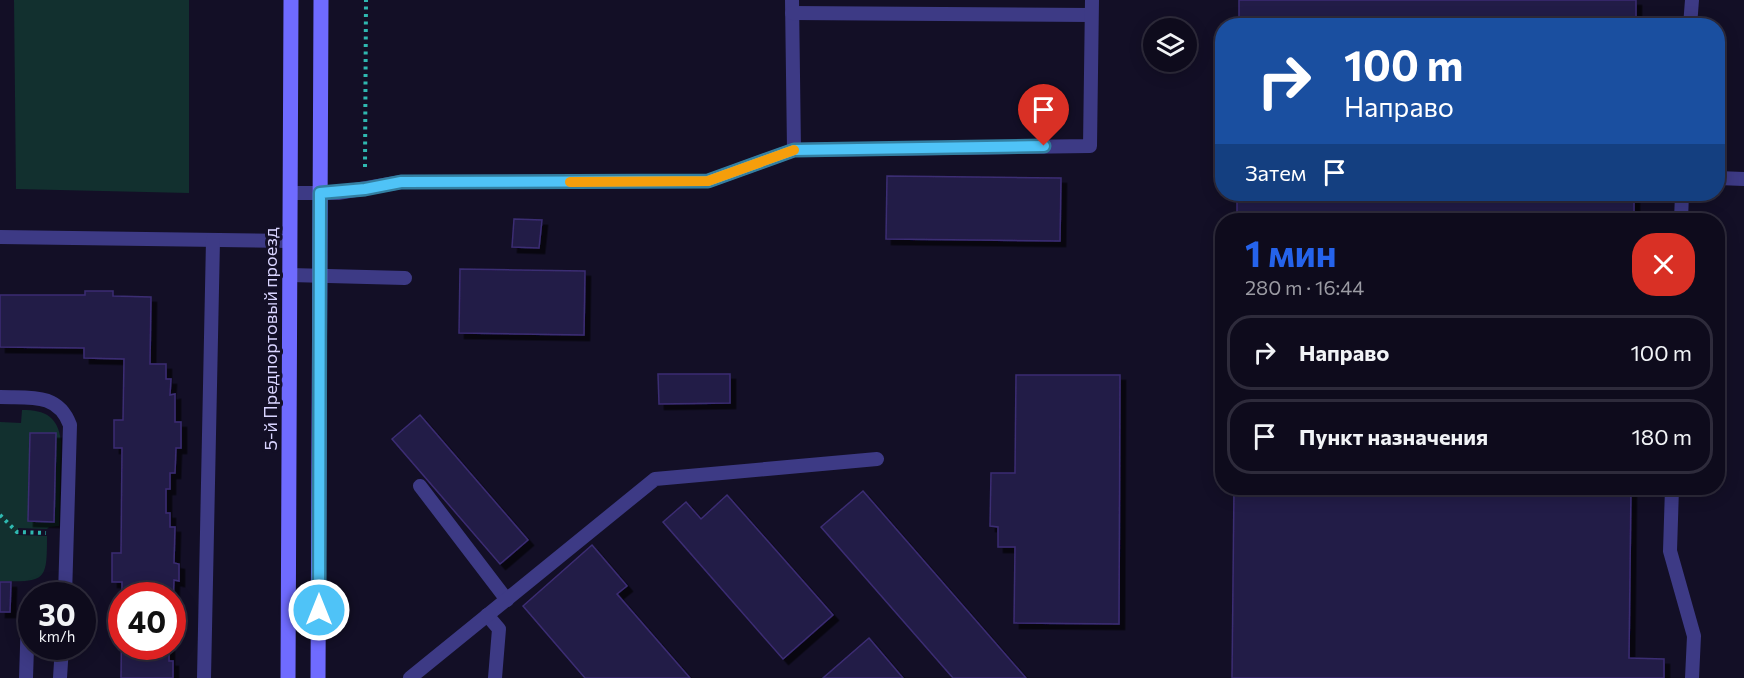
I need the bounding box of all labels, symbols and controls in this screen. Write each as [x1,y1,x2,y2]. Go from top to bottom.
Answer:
map controls [1143,18,1197,72]
button: layers [1143,18,1197,72]
text: 100 m [1344,38,1464,90]
icon: right [1245,42,1323,120]
pin [1018,84,1069,146]
text: Направо [1344,90,1454,123]
icon: arrive [1027,93,1060,126]
icon: arrive [1318,156,1351,189]
text: Затем [1245,159,1306,186]
street label: 5-й Предпортовый проезд [259,227,281,450]
text: 1 мин [1245,230,1337,274]
button: close [1632,233,1695,296]
text: 280 m · 16:44 [1245,275,1364,299]
icon: right [1248,336,1281,369]
text: Направо [1299,339,1389,366]
text: 100 m [1630,339,1692,366]
icon: arrive [1248,420,1281,453]
text: Пункт назначения [1299,423,1488,450]
text: 180 m [1631,423,1692,450]
position arrow [287,578,351,642]
speed limit sign: 40 [108,582,186,660]
text: 30 [38,595,76,632]
text: km/h [39,627,75,645]

